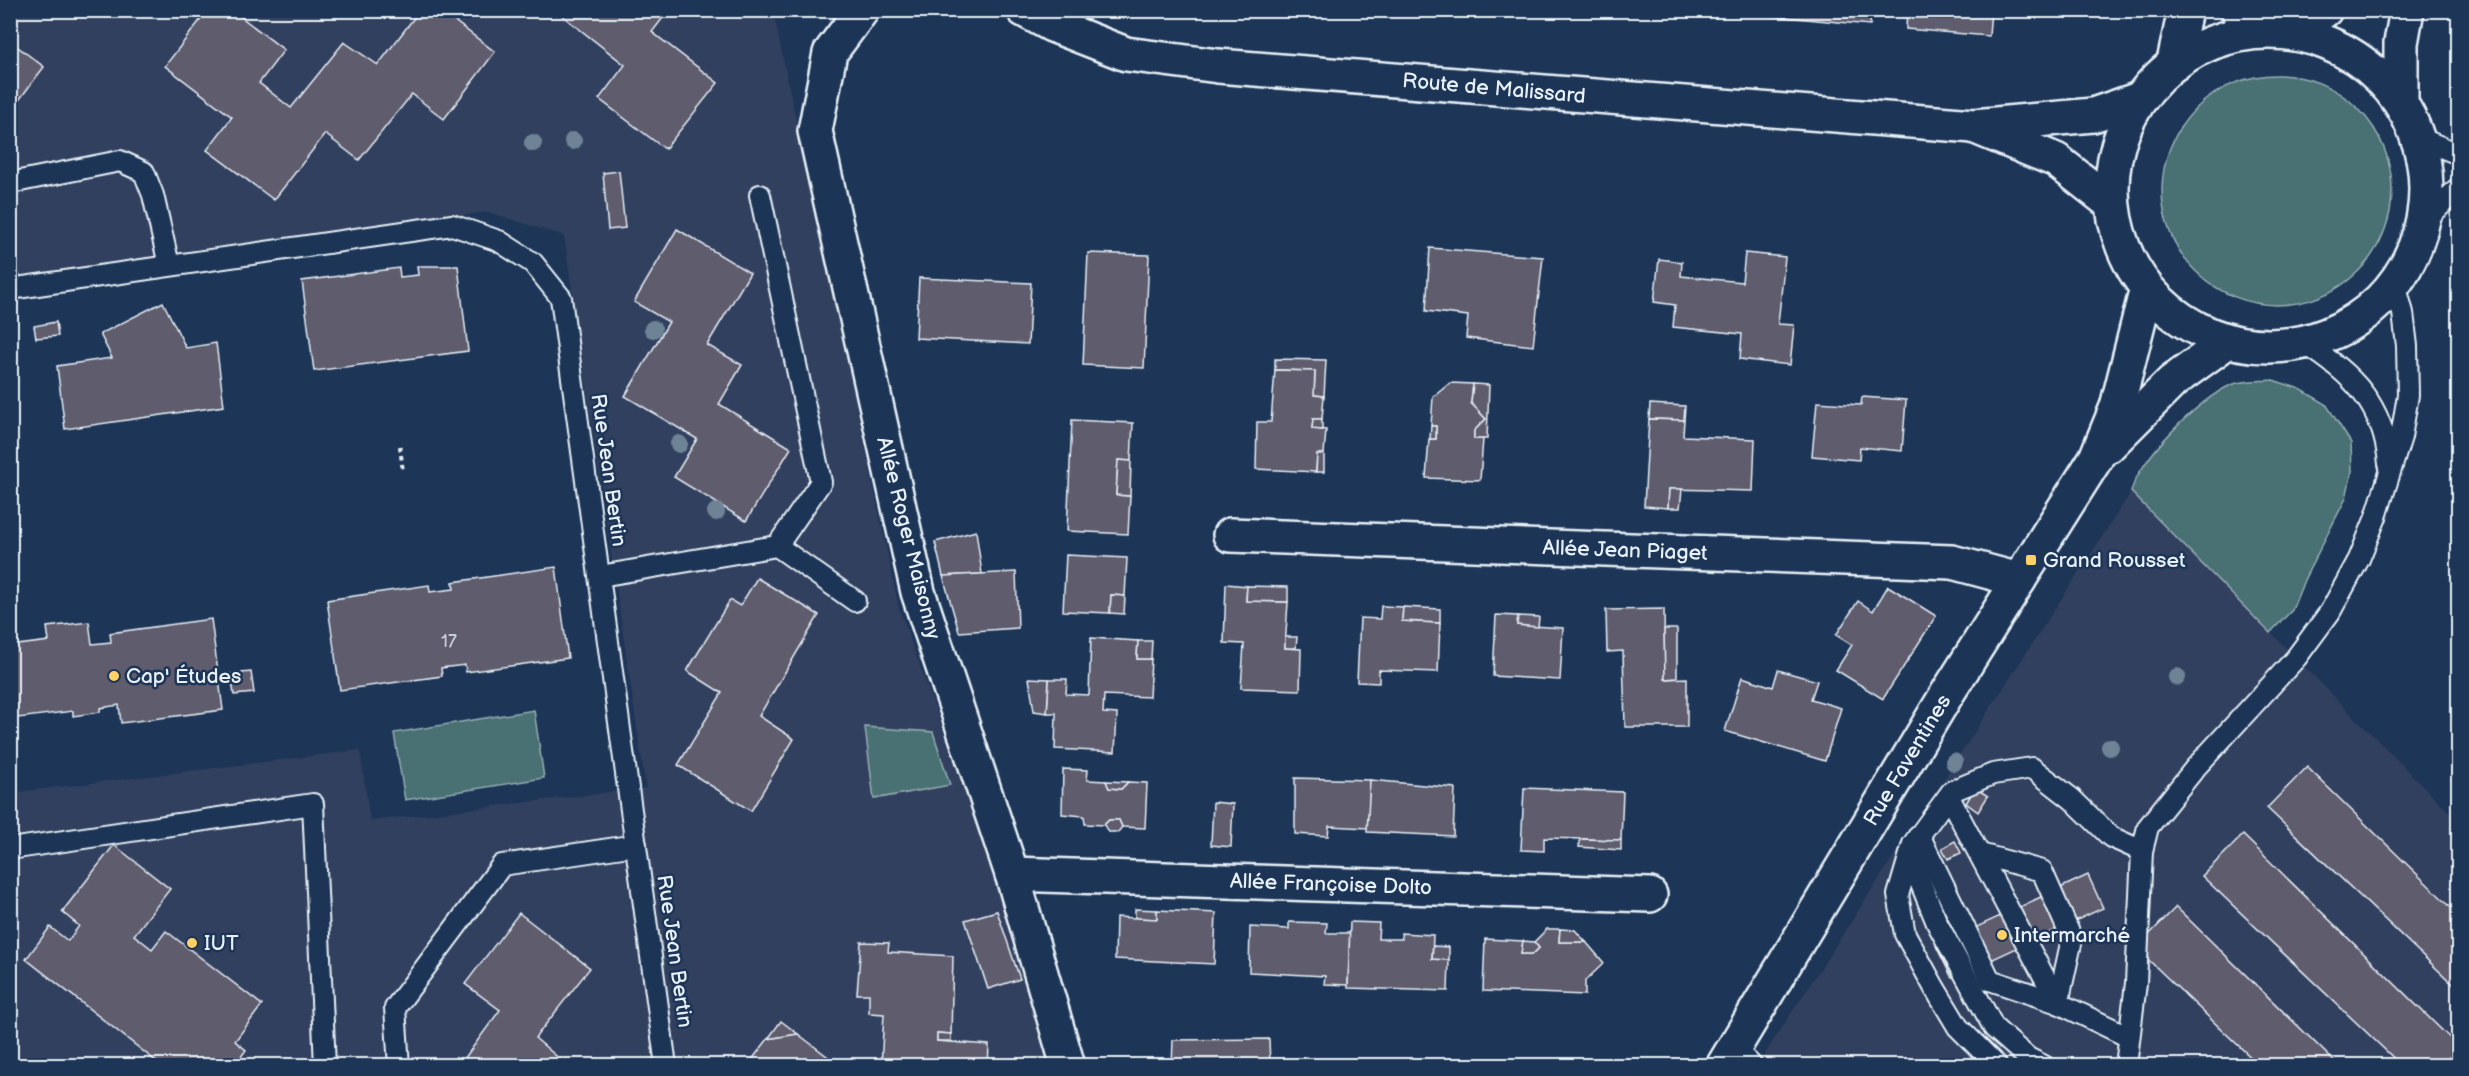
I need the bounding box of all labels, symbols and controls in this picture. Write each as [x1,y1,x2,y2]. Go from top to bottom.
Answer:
street label: Route de Malissard [1401,68,1587,109]
street label: Rue Jean Bertin [585,392,632,548]
street label: Allée Roger Maisonny [871,434,946,643]
street label: Allée Jean Piaget [1542,535,1708,566]
place label: Grand Rousset [2043,548,2186,573]
marker: Grand Rousset [2024,553,2038,567]
house number: 17 [441,631,457,652]
place label: Cap' Études [126,664,241,689]
marker: Cap' Études [107,669,121,683]
street label: Rue Faventines [1858,690,1956,830]
street label: Allée Françoise Dolto [1230,868,1432,901]
street label: Rue Jean Bertin [651,873,698,1029]
place label: Intermarché [2014,923,2130,948]
marker: Intermarché [1995,928,2009,942]
place label: IUT [204,931,239,956]
marker: IUT [185,936,199,950]

